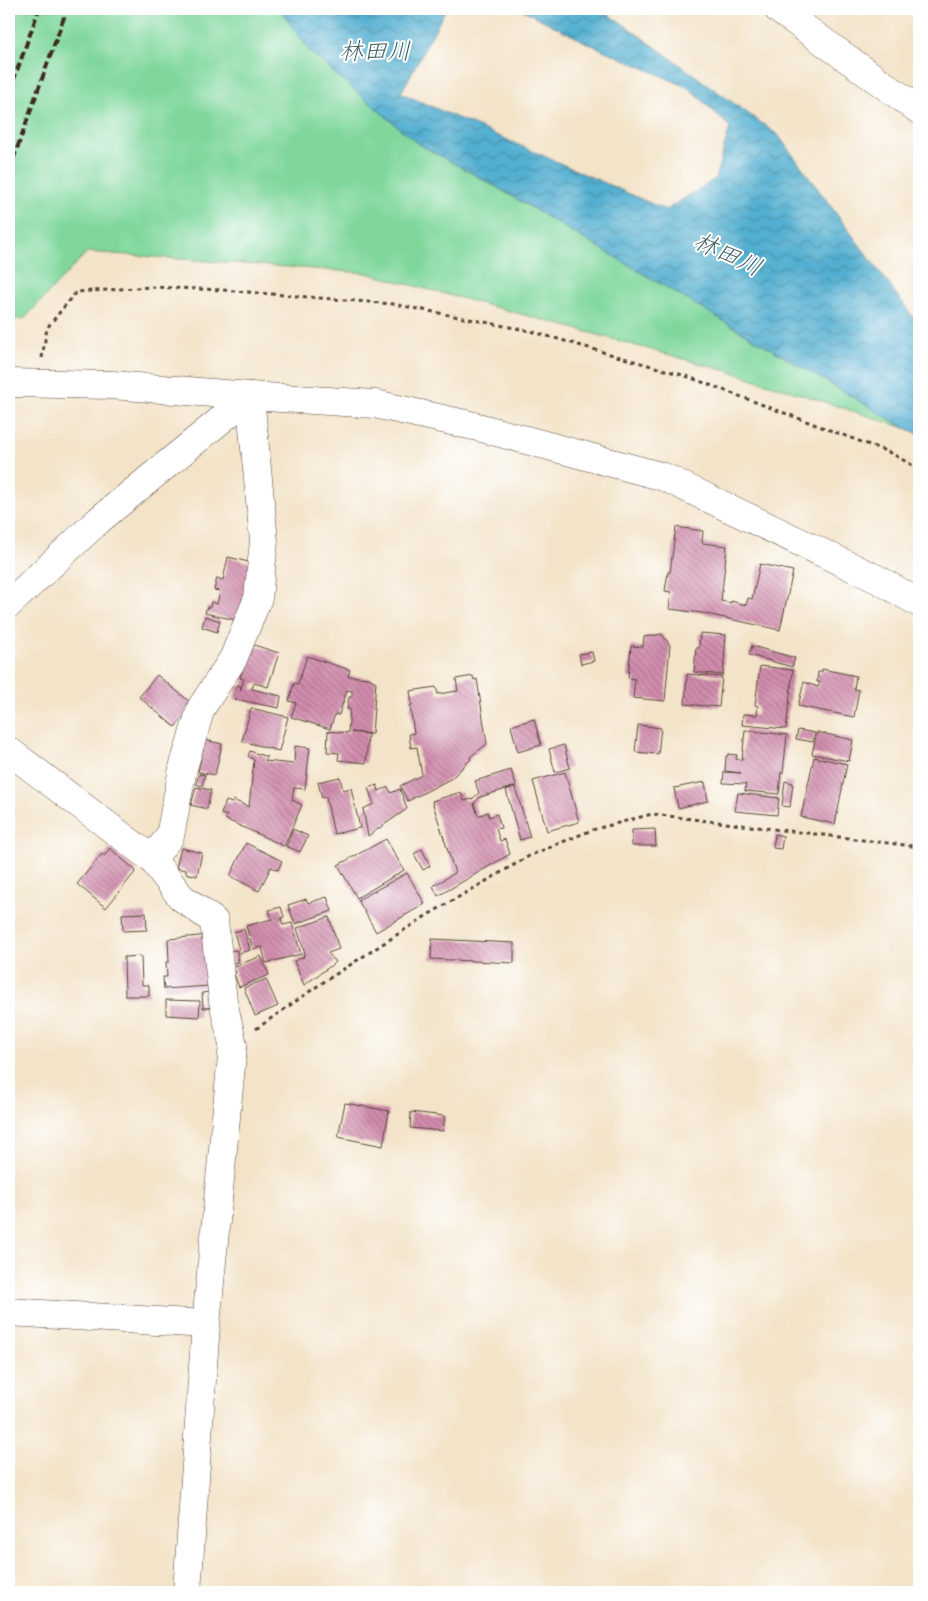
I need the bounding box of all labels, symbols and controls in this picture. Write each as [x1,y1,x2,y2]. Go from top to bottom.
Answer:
water label: 林田川 [339,36,411,71]
water label: 林田川 [687,225,767,287]

